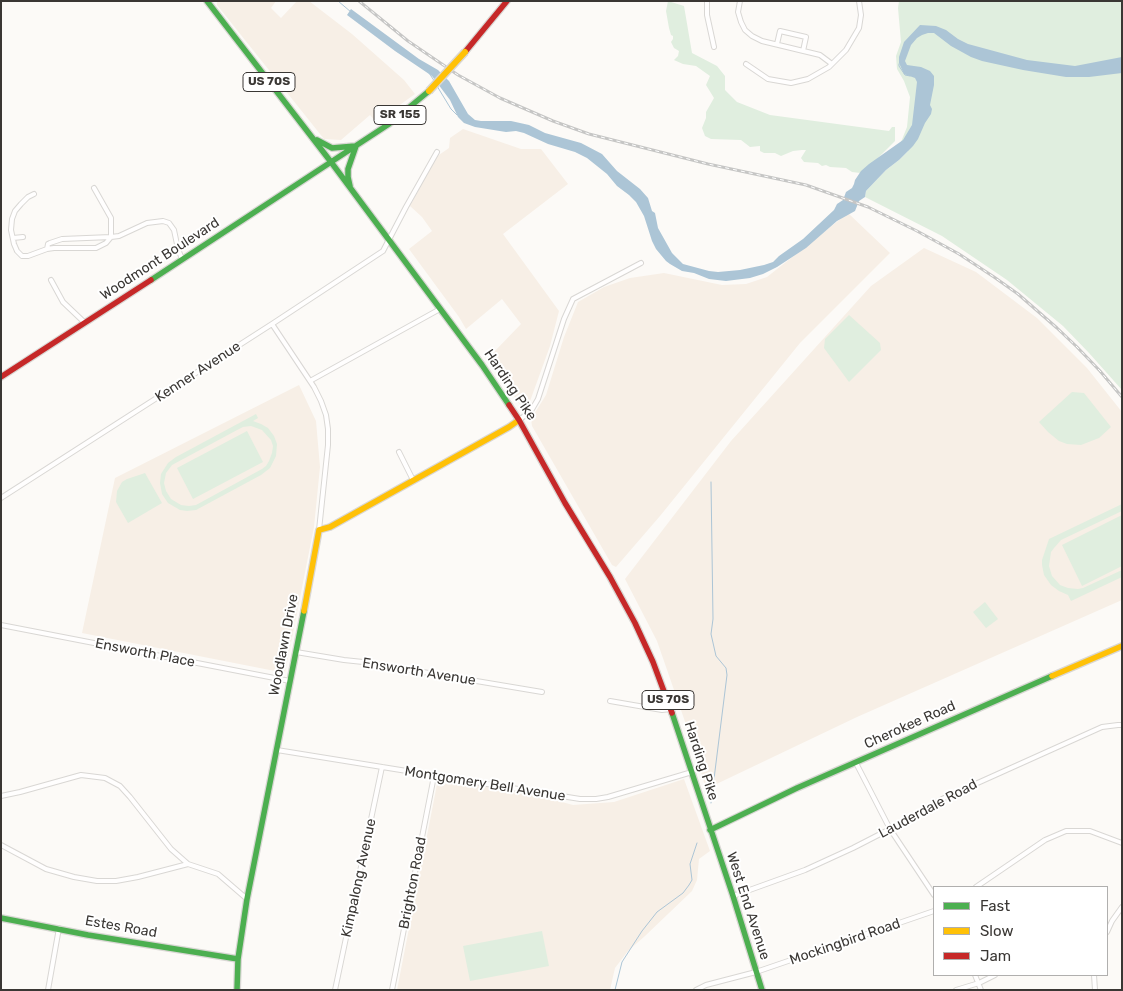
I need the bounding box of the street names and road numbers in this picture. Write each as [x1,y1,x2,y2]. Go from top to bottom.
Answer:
road number: US 70S [243,72,295,91]
road number: SR 155 [374,106,426,124]
street label: Woodmont Boulevard [97,214,223,304]
street label: Kenner Avenue [152,338,244,406]
street label: Harding Pike [480,346,540,424]
street label: Woodlawn Drive [266,593,302,697]
street label: Ensworth Place [94,635,196,671]
street label: Ensworth Avenue [361,655,477,689]
road number: US 70S [642,690,694,710]
street label: Cherokee Road [862,697,958,753]
street label: Harding Pike [680,719,722,803]
street label: Montgomery Bell Avenue [403,763,567,805]
street label: Lauderdale Road [876,776,980,842]
street label: Kimpalong Avenue [338,817,380,939]
street label: Brighton Road [396,836,430,930]
street label: West End Avenue [723,850,773,962]
street label: Estes Road [84,912,158,942]
street label: Mockingbird Road [787,915,903,969]

